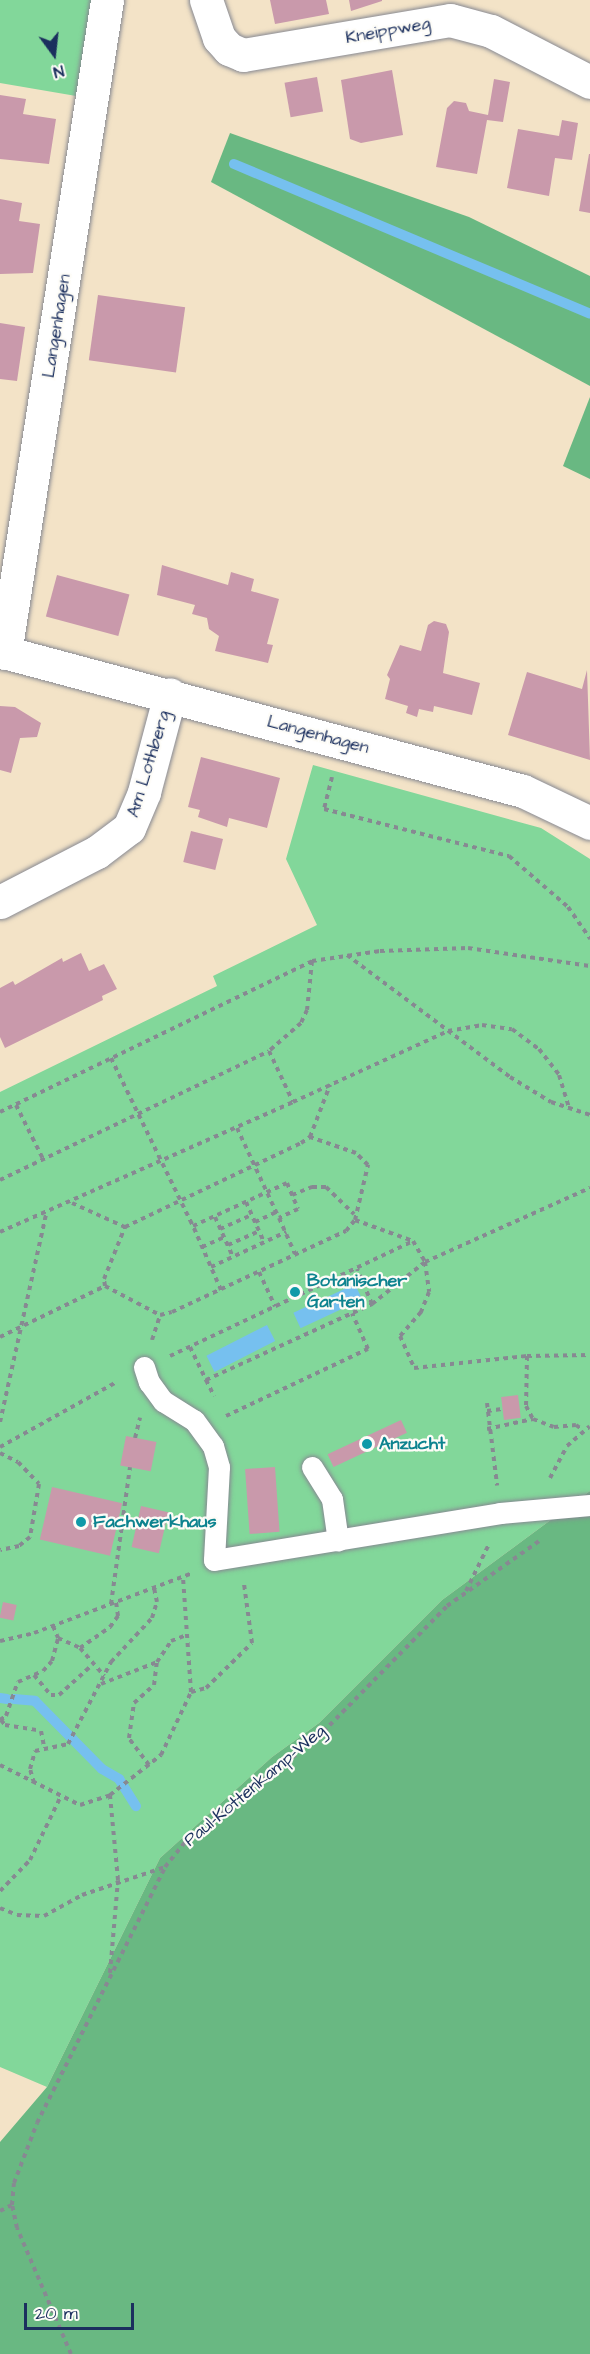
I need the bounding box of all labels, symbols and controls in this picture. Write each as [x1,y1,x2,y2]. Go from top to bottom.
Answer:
street label: Kneippweg [344,13,432,49]
north arrow [24,24,84,84]
text: N [51,59,66,83]
street label: Langenhagen [38,273,76,379]
street label: Am Lothberg [123,708,175,820]
street label: Langenhagen [265,711,371,759]
place label: Botanischer Garten [307,1271,407,1314]
marker: Botanischer Garten [288,1285,302,1299]
place label: Anzucht [379,1433,445,1455]
marker: Anzucht [360,1437,374,1451]
place label: Fachwerkhaus [93,1511,216,1533]
marker: Fachwerkhaus [74,1515,88,1529]
street label: Paul-Kottenkamp-Weg [180,1720,330,1852]
scale bar [27,2291,136,2329]
text: 20 m [35,2301,78,2326]

